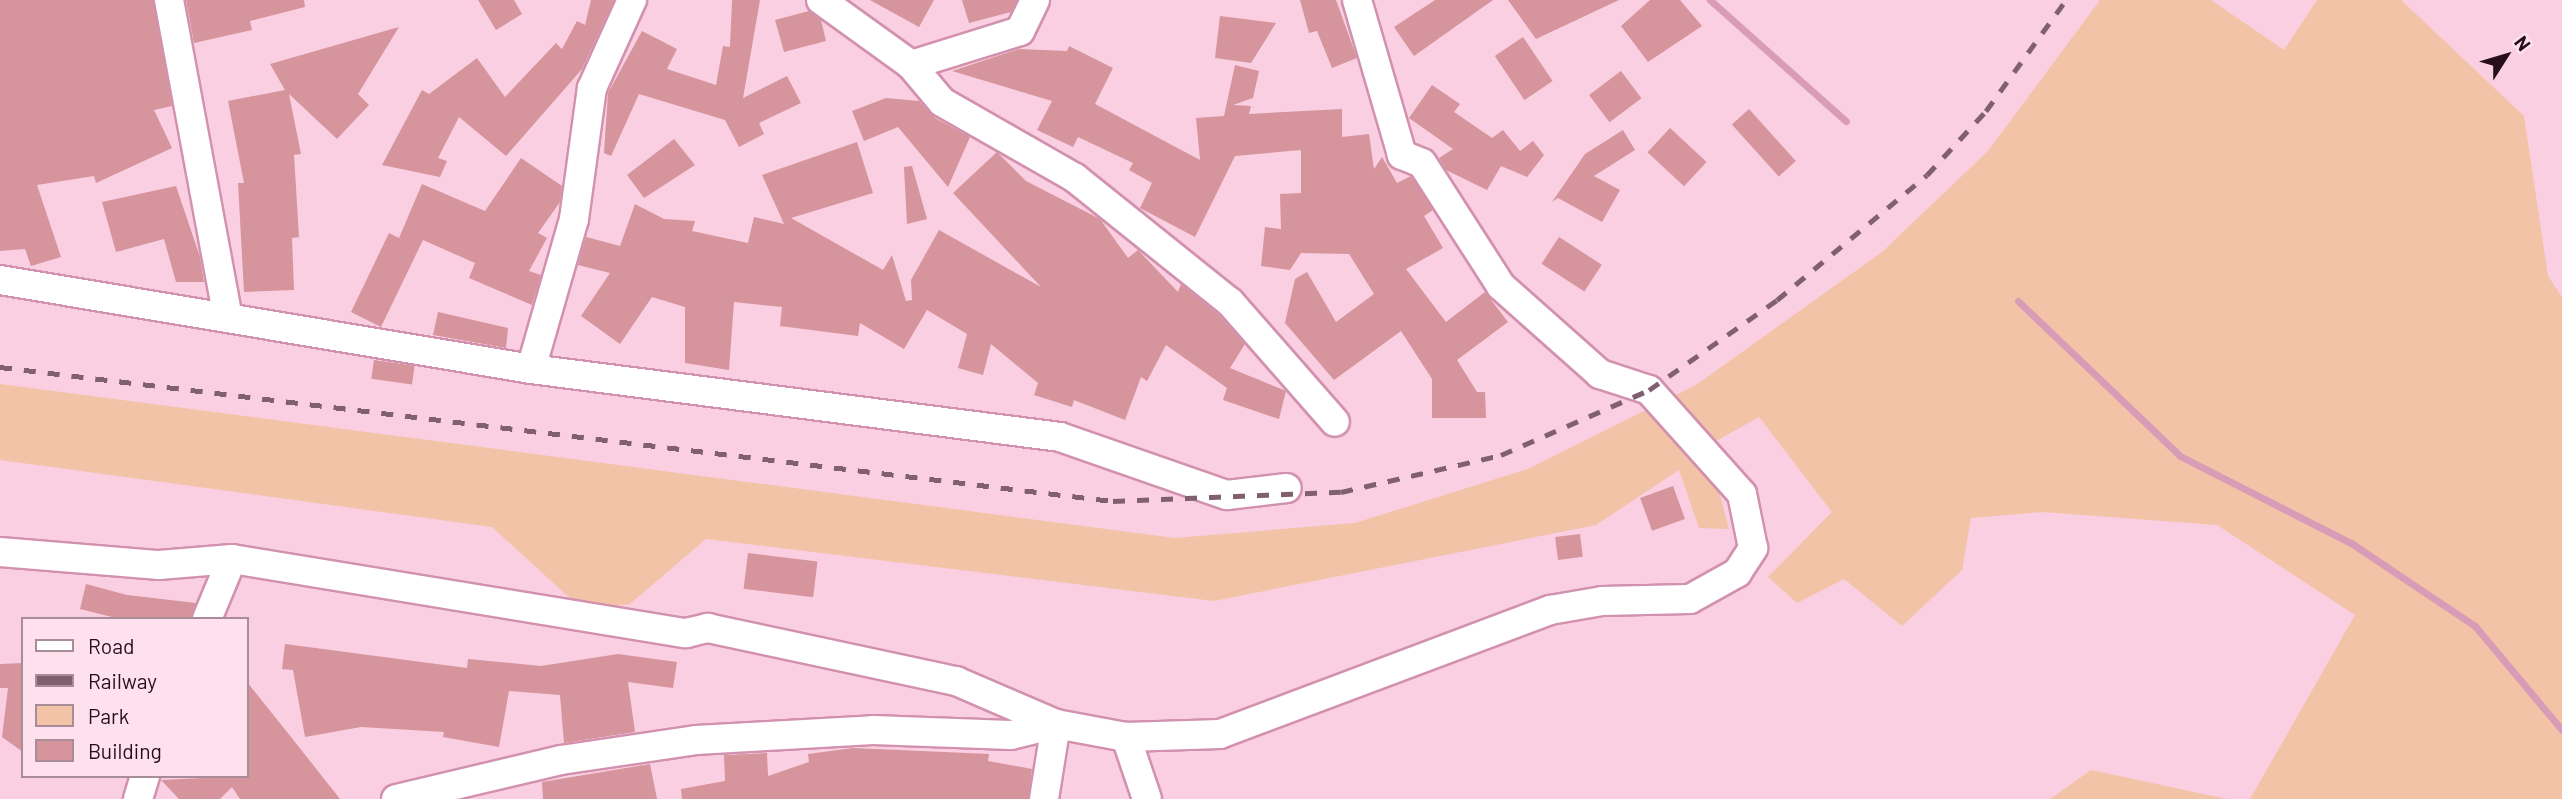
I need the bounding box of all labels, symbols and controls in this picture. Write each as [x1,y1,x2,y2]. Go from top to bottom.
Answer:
north arrow [2471,21,2541,91]
text: N [2510,31,2536,55]
legend [21,617,248,778]
text: Road [88,633,134,658]
text: Railway [88,668,157,693]
text: Park [88,703,129,728]
text: Building [88,738,162,763]

